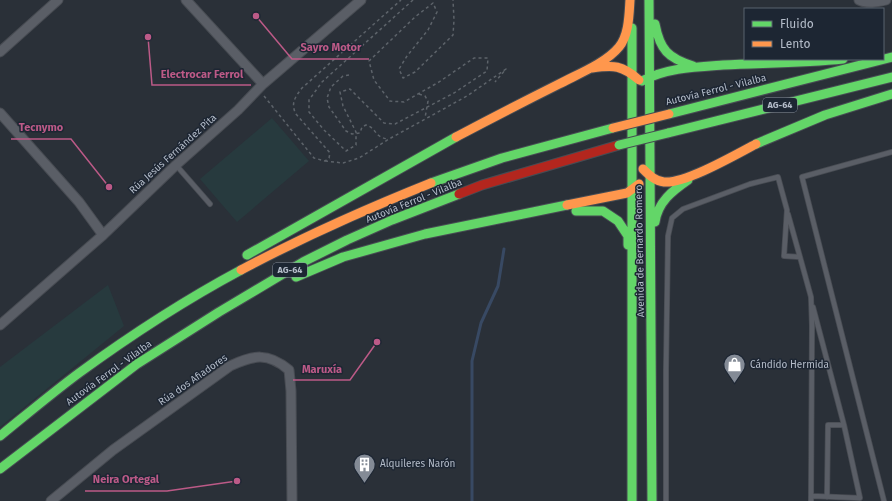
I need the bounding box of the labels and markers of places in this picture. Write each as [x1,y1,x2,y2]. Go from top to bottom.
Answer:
callout: Sayro Motor [292,36,369,59]
callout: Electrocar Ferrol [152,62,251,85]
callout: Tecnymo [11,116,71,139]
shop icon: Cándido Hermida [722,352,748,385]
callout: Maruxía [293,357,350,380]
place label: Cándido Hermida [750,359,829,371]
building icon: Alquileres Narón [352,451,378,484]
place label: Alquileres Narón [380,458,455,470]
callout: Neira Ortegal [85,468,167,491]

